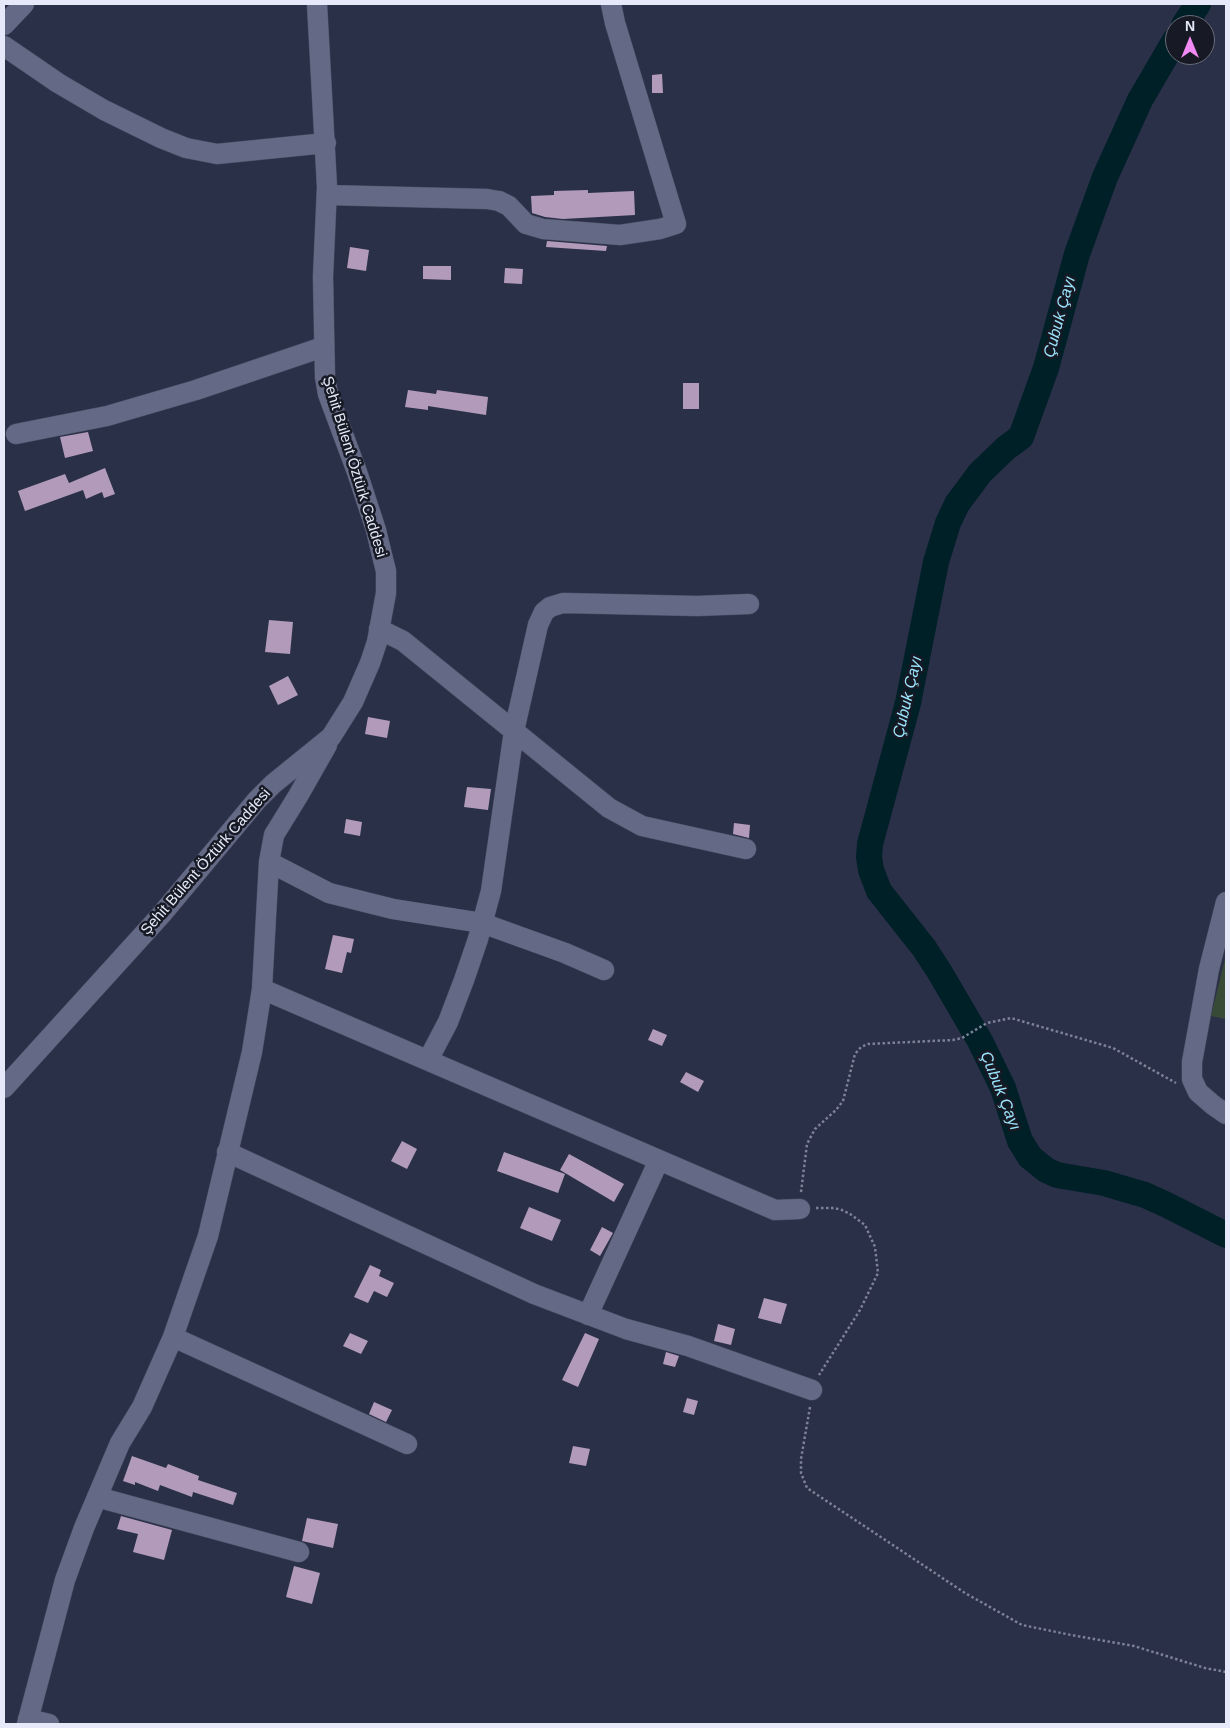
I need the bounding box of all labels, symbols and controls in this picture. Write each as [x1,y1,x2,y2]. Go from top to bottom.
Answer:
north arrow [1165,15,1215,65]
text: N [1185,18,1195,34]
water label: Çubuk Çayı [1040,274,1080,360]
street label: Şehit Bülent Öztürk Caddesi [318,374,390,560]
water label: Çubuk Çayı [889,654,927,740]
street label: Şehit Bülent Öztürk Caddesi [137,785,275,939]
water label: Çubuk Çayı [975,1049,1025,1133]

